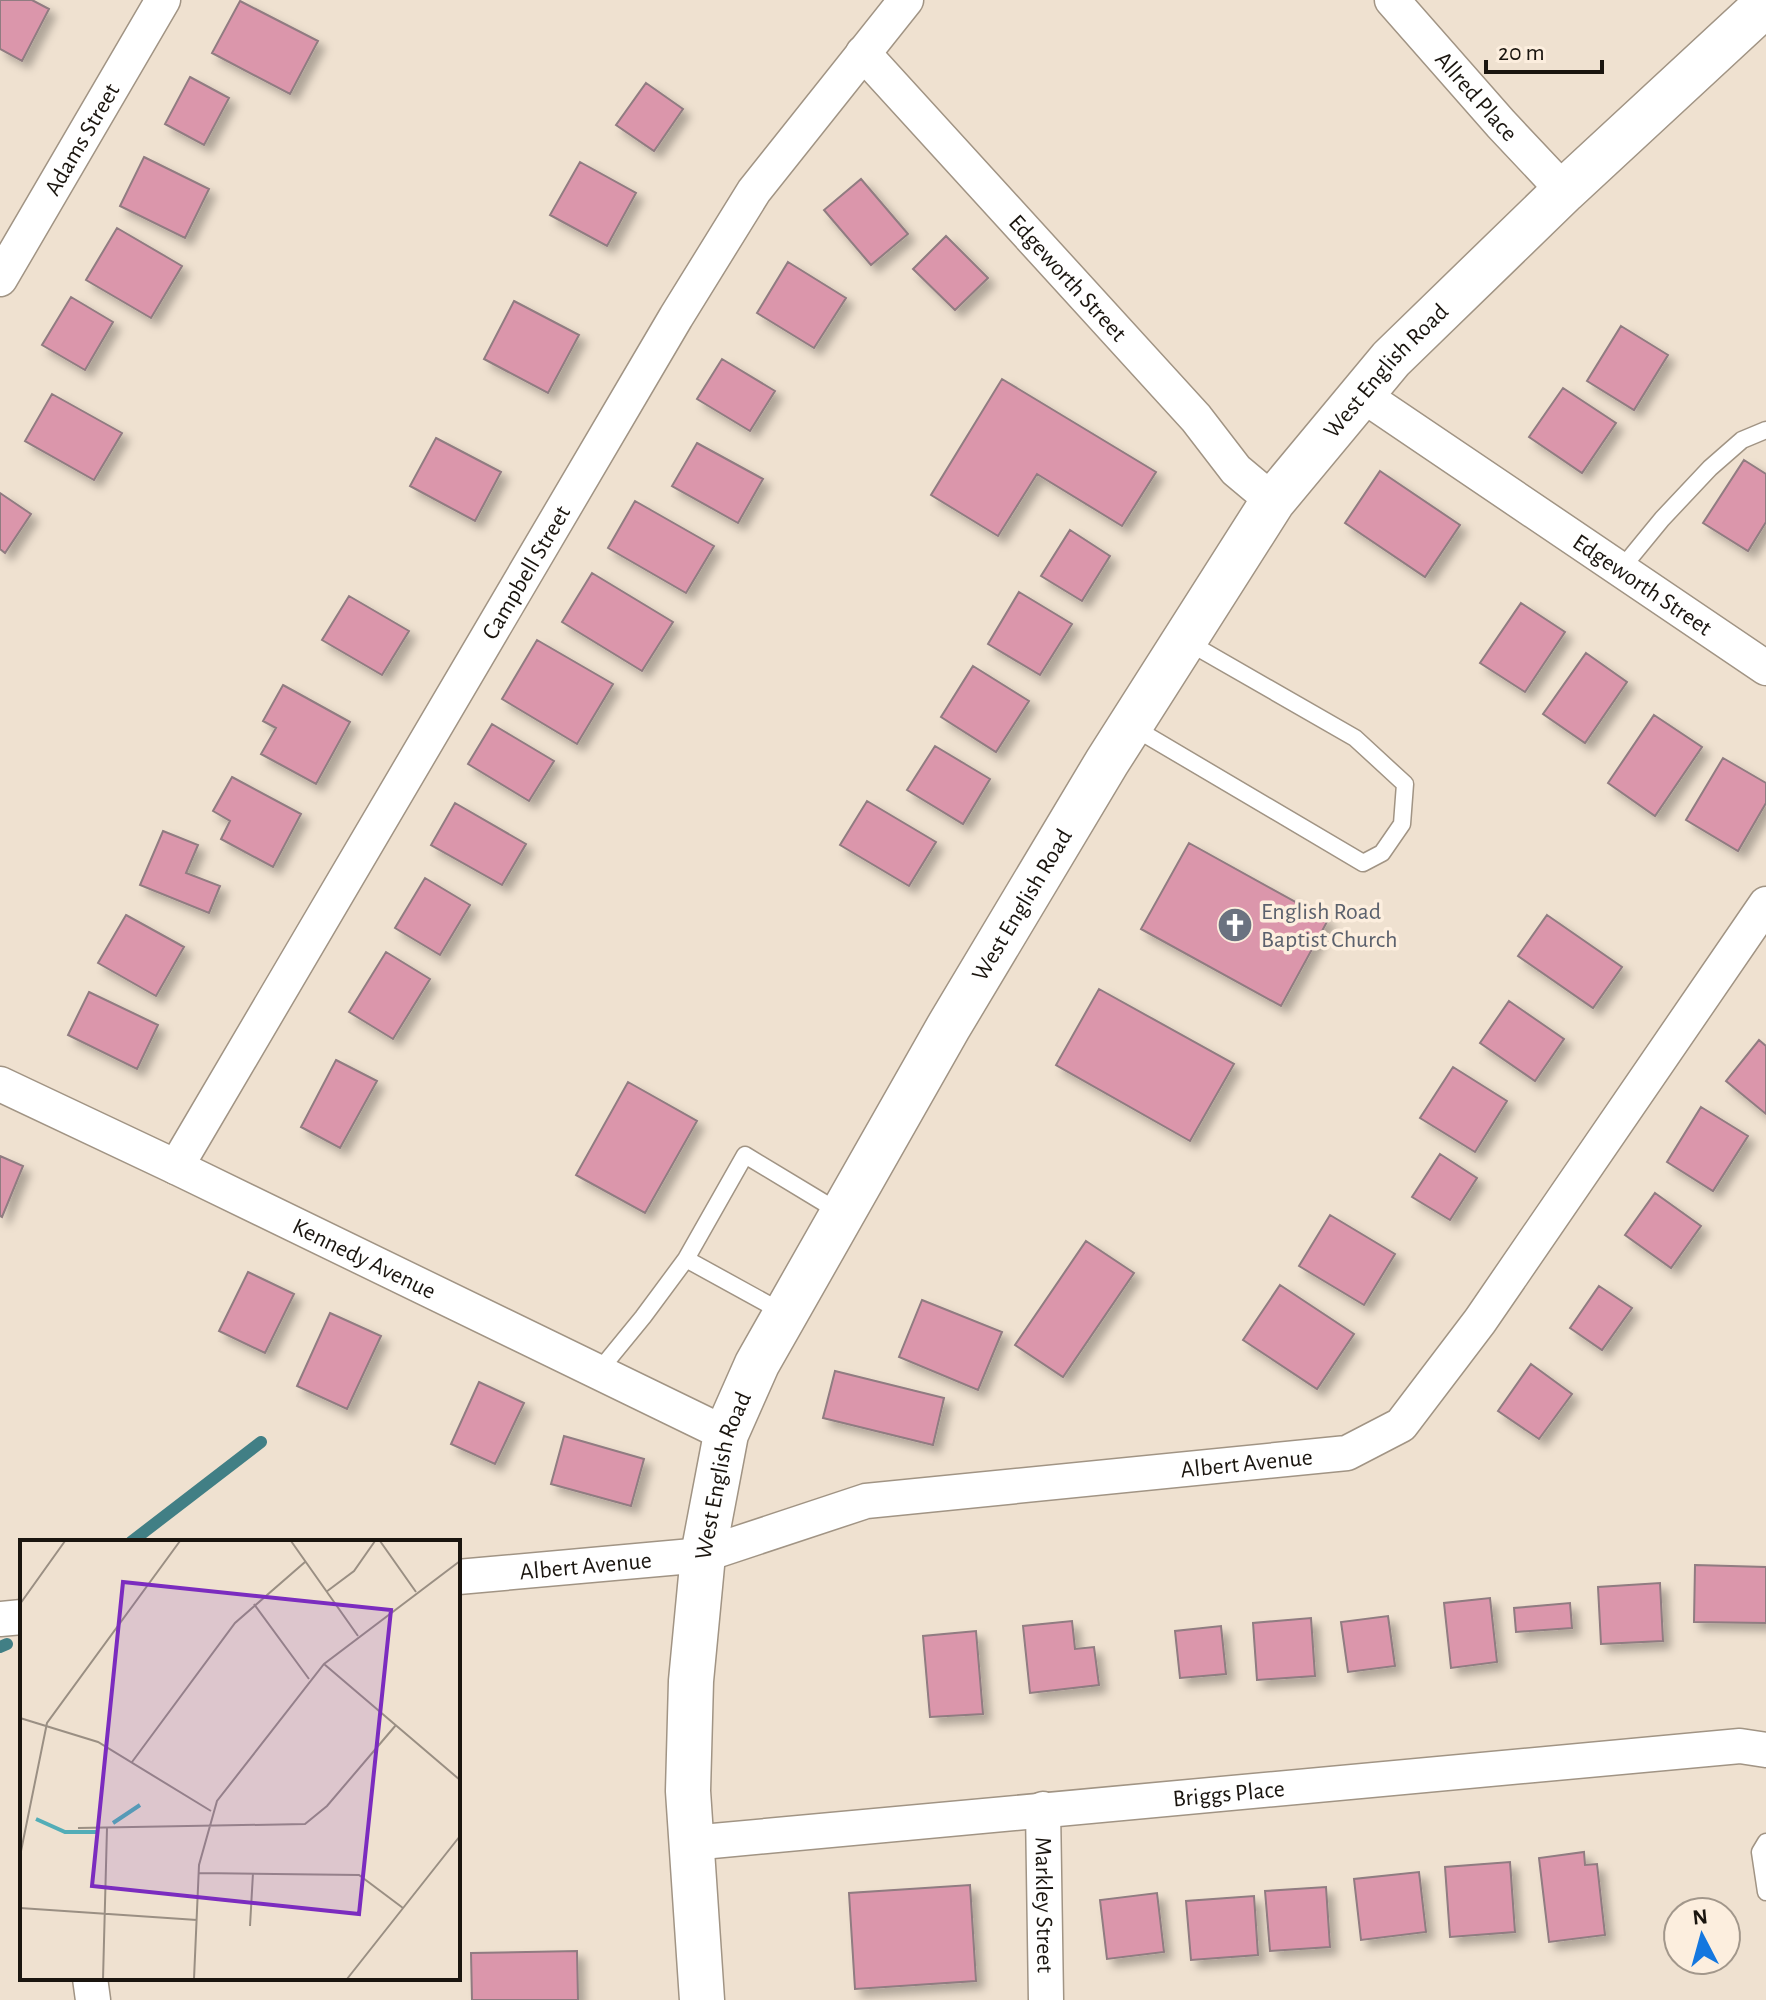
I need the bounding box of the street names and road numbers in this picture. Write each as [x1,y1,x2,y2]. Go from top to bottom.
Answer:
street label: Allred Place [1430,47,1522,146]
street label: Adams Street [41,79,125,200]
street label: Edgeworth Street [1004,210,1131,346]
street label: West English Road [1320,300,1453,443]
street label: Campbell Street [478,502,575,644]
street label: Edgeworth Street [1568,530,1716,641]
street label: West English Road [968,825,1077,985]
street label: Kennedy Avenue [289,1215,439,1304]
street label: West English Road [691,1388,756,1562]
street label: Albert Avenue [1179,1446,1314,1483]
street label: Albert Avenue [518,1549,653,1584]
street label: Briggs Place [1172,1777,1286,1811]
street label: Markley Street [1030,1837,1057,1974]

